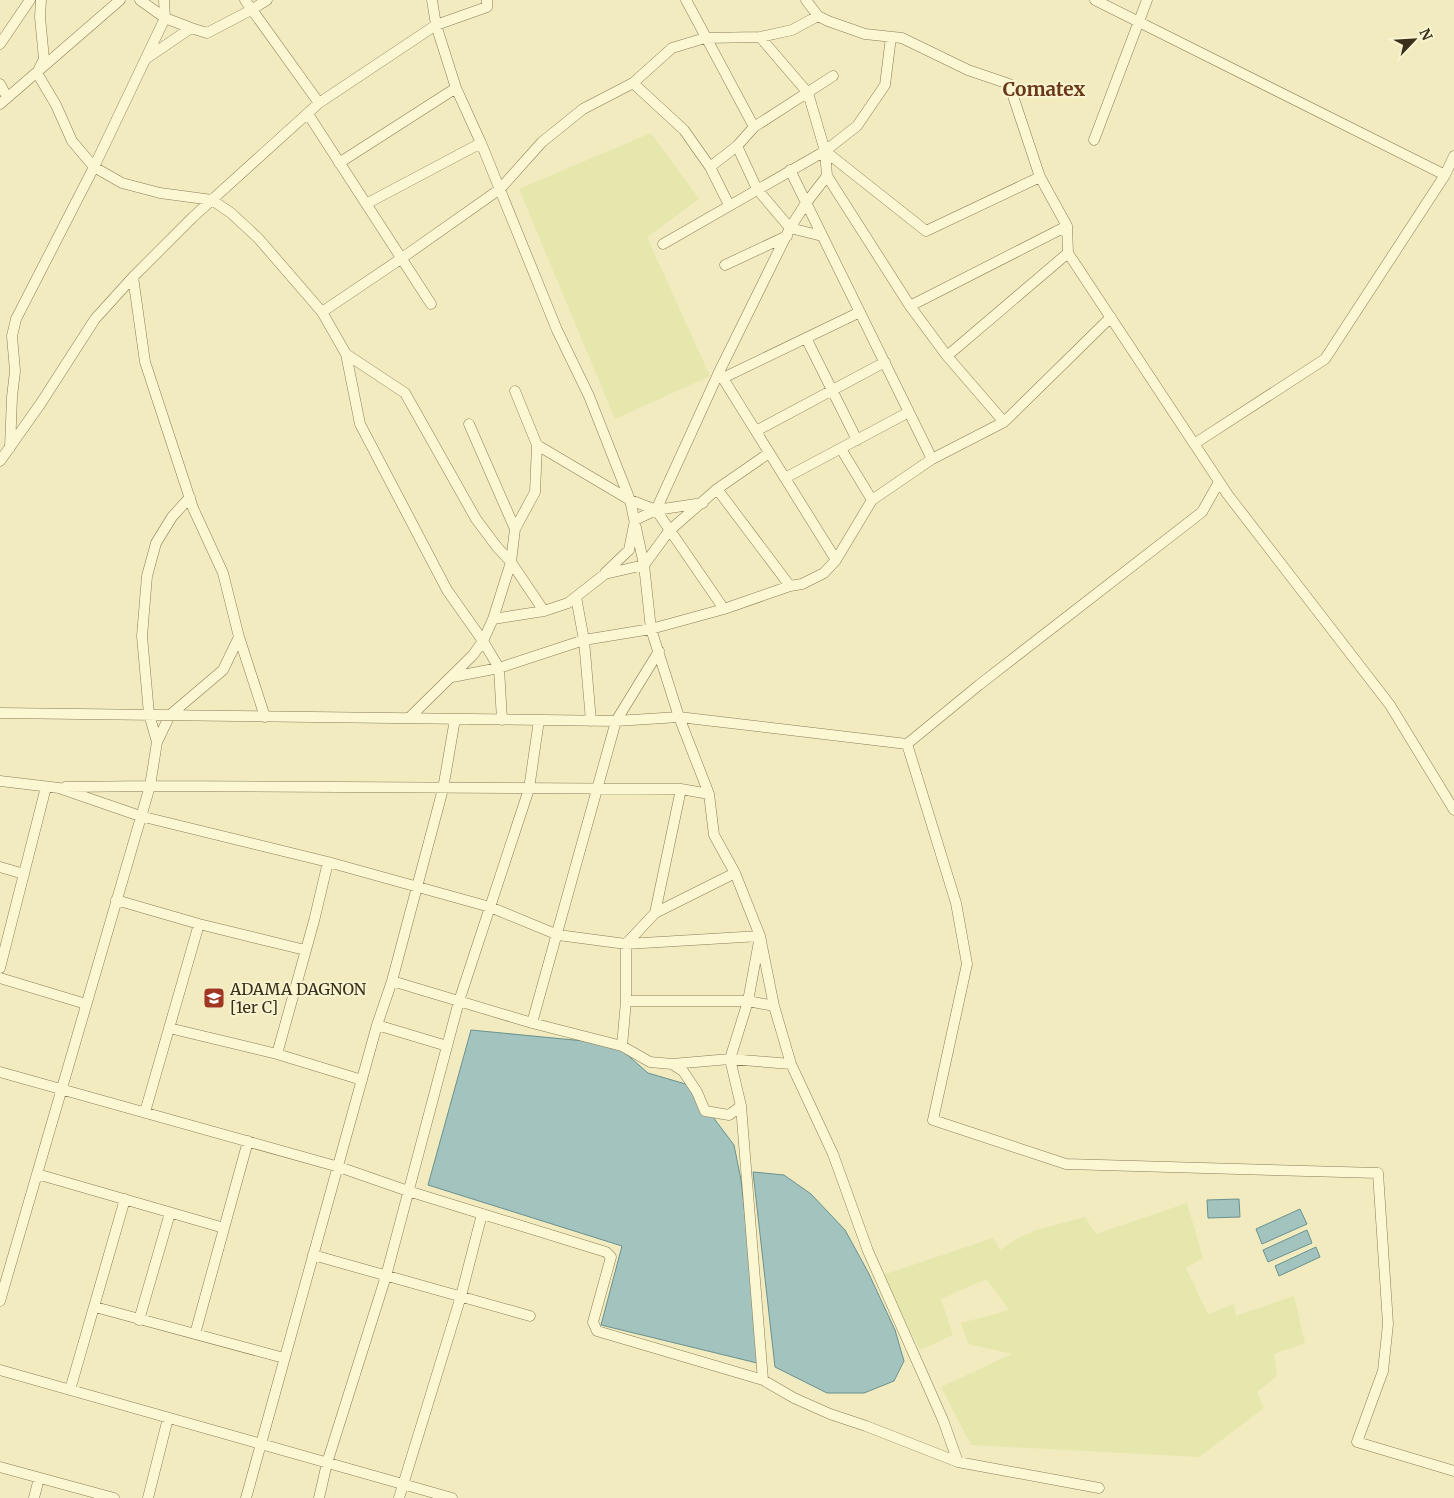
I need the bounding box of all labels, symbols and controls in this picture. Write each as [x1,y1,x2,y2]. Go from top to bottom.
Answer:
north arrow [1389,15,1439,65]
text: N [1415,26,1436,43]
district label: Comatex [1003,77,1085,101]
place label: ADAMA DAGNON [1er C] [229,979,367,1017]
school or university icon: ADAMA DAGNON [1er C] [202,986,226,1010]

